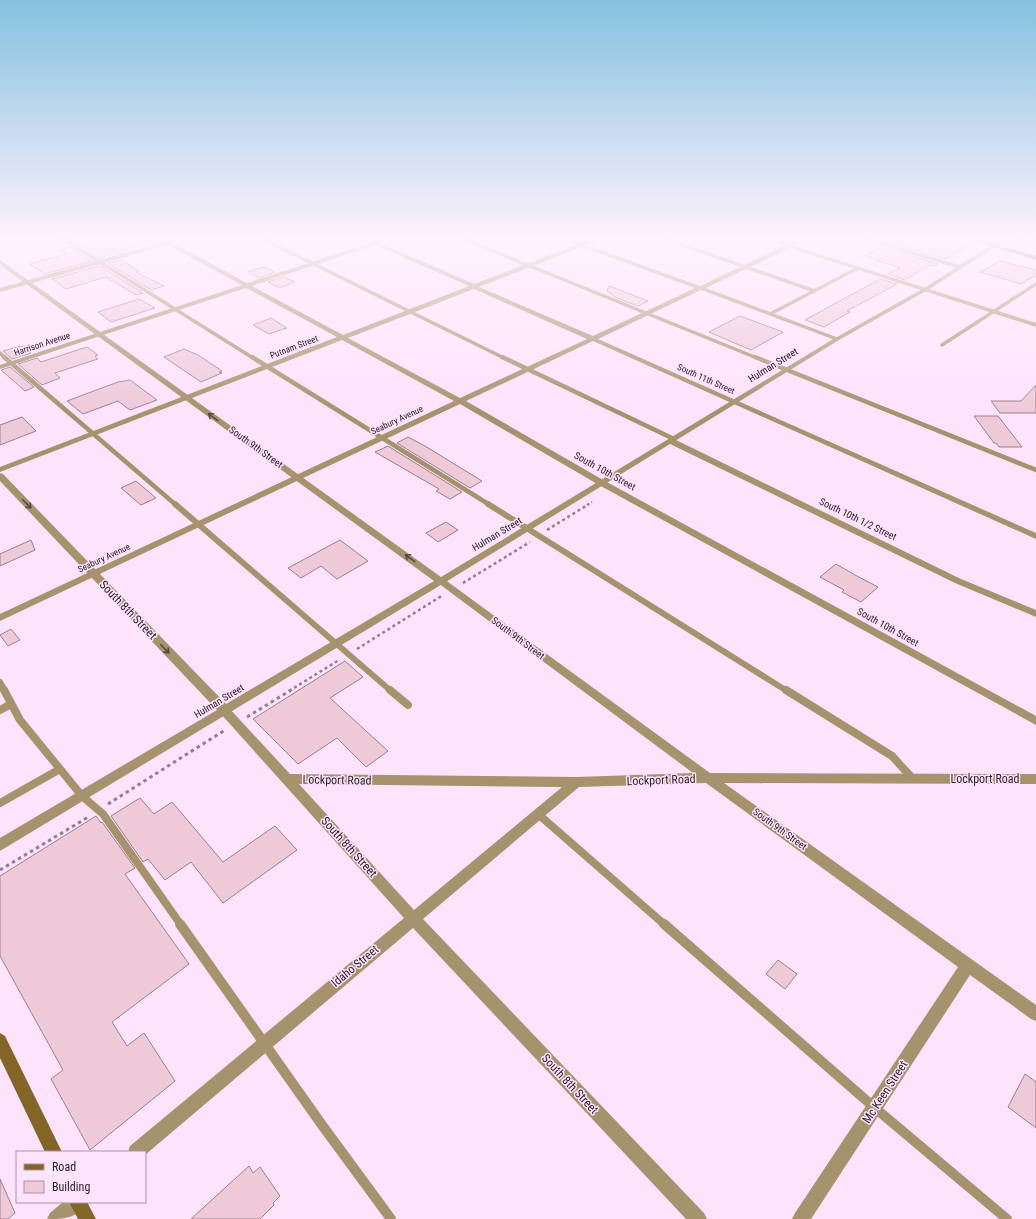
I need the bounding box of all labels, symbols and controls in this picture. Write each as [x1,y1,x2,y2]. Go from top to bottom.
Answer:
street label: Harrison Avenue [13,330,71,358]
street label: Putnam Street [269,333,320,361]
street label: Hulman Street [746,345,800,385]
street label: South 11th Street [676,362,737,396]
street label: Seabury Avenue [369,404,425,436]
one-way arrow [208,413,219,421]
street label: South 9th Street [227,424,285,470]
street label: South 10th Street [572,450,638,492]
street label: South 10th 1/2 Street [818,496,898,542]
one-way arrow [22,499,32,509]
street label: Hulman Street [470,515,524,553]
street label: Seabury Avenue [76,542,132,574]
one-way arrow [404,554,415,562]
street label: South 8th Street [96,578,160,643]
street label: South 10th Street [855,606,921,648]
street label: South 9th Street [489,614,547,662]
one-way arrow [160,644,170,654]
street label: Hulman Street [192,682,246,720]
street label: Lockport Road [302,772,372,788]
street label: Lockport Road [626,772,696,788]
street label: Lockport Road [951,772,1020,786]
street label: South 9th Street [751,806,809,852]
street label: South 8th Street [318,814,380,880]
street label: Idaho Street [329,942,382,990]
street label: South 8th Street [539,1051,601,1117]
street label: Mc Keen Street [860,1058,911,1126]
legend [16,1151,146,1203]
text: Road [52,1160,76,1174]
text: Building [52,1180,90,1194]

